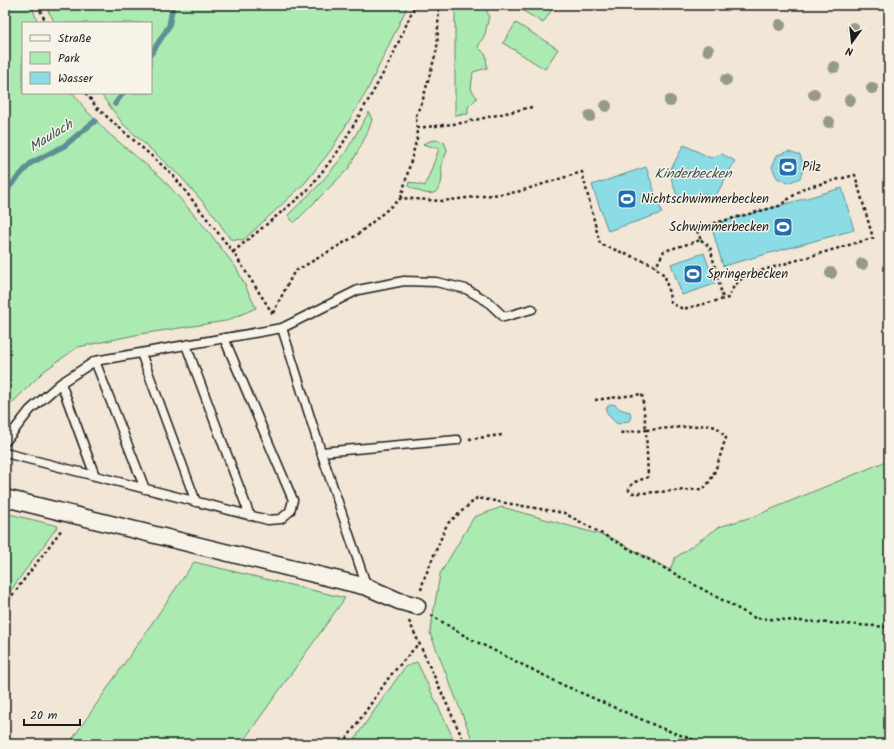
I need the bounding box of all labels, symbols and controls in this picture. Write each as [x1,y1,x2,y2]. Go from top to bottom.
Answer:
legend [22,22,152,94]
north arrow [832,22,872,62]
text: Straße [58,29,92,48]
text: N [844,41,855,60]
text: Park [58,49,80,68]
text: Wasser [58,69,94,88]
water label: Maulach [25,113,78,158]
sports icon: Pilz [777,156,799,178]
place label: Pilz [802,157,821,178]
water label: Kinderbecken [654,163,733,185]
sports icon: Nichtschwimmerbecken [616,188,638,210]
place label: Nichtschwimmerbecken [641,189,769,210]
sports icon: Schwimmerbecken [772,216,794,238]
place label: Schwimmerbecken [669,217,769,238]
sports icon: Springerbecken [682,263,704,285]
place label: Springerbecken [707,264,788,285]
scale bar [24,701,80,727]
text: 20 m [30,706,58,725]

